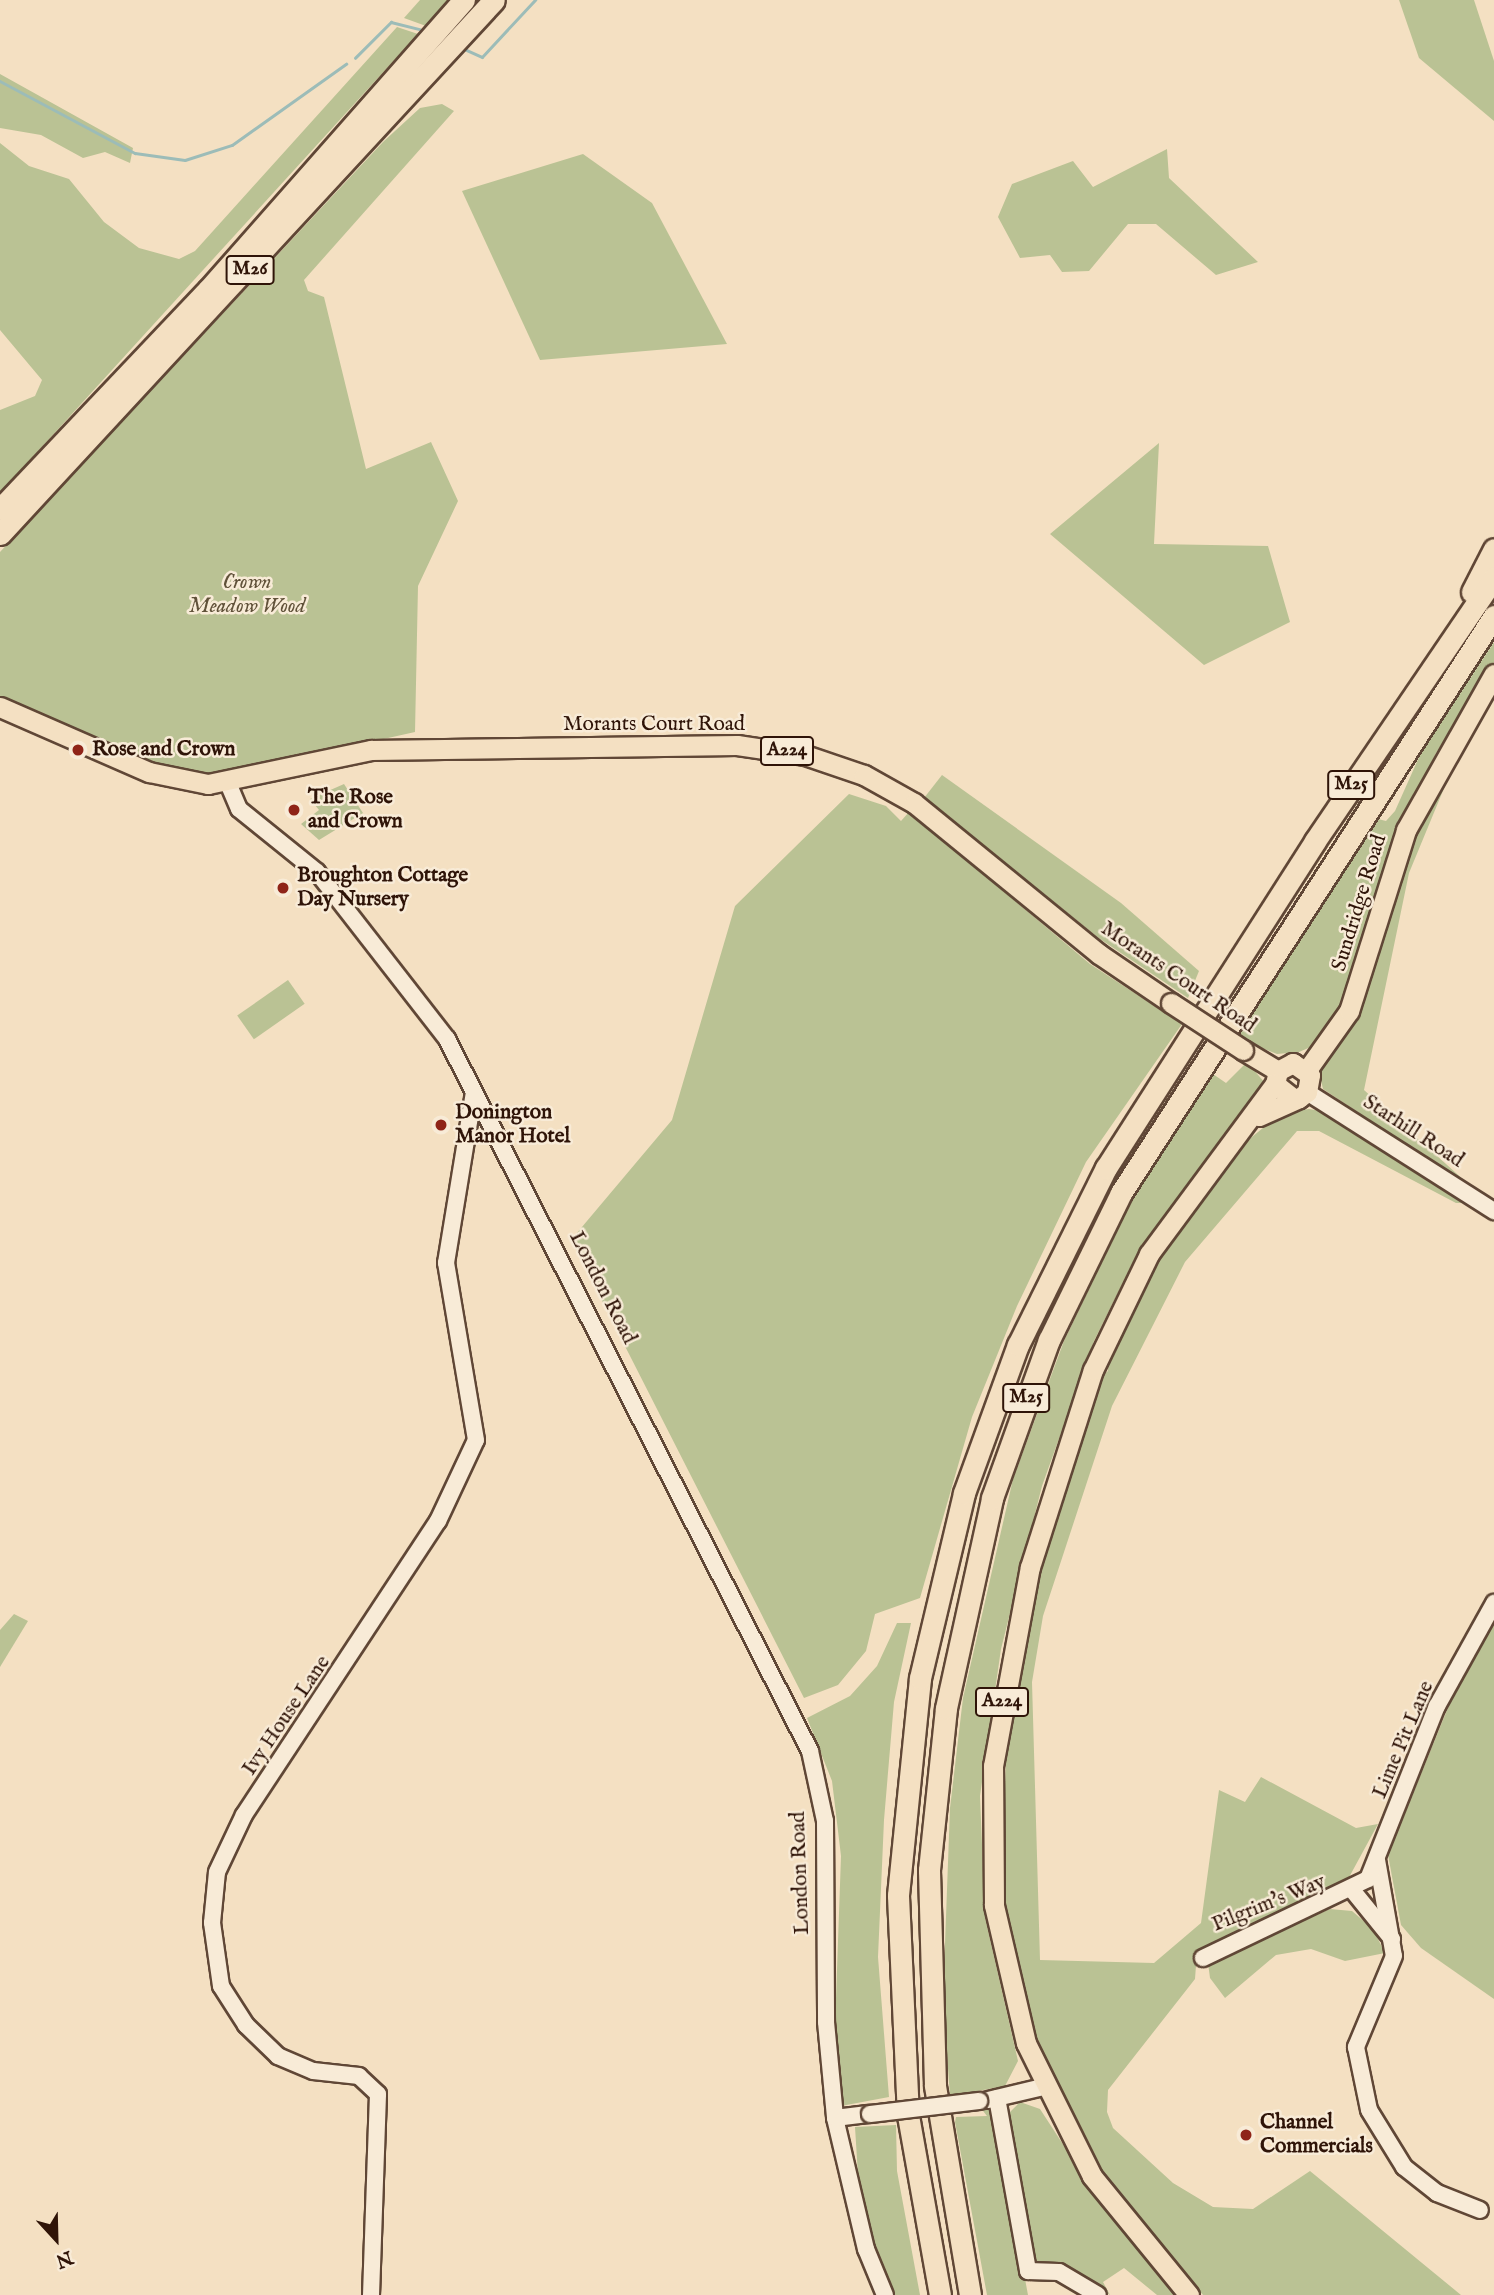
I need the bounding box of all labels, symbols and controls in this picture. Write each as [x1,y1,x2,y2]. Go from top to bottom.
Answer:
road number: M26 [226,254,274,286]
park label: Crown Meadow Wood [189,570,305,620]
street label: Morants Court Road [563,712,745,738]
road number: A224 [759,736,815,766]
place label: Rose and Crown [92,737,236,763]
marker: Rose and Crown [70,742,86,758]
road number: M25 [1326,770,1376,800]
place label: The Rose and Crown [308,785,403,835]
marker: The Rose and Crown [286,802,302,818]
street label: Sundridge Road [1327,832,1393,974]
place label: Broughton Cottage Day Nursery [297,863,468,913]
marker: Broughton Cottage Day Nursery [275,880,291,896]
street label: Morants Court Road [1096,917,1260,1039]
street label: Starhill Road [1358,1090,1468,1174]
place label: Donington Manor Hotel [455,1100,570,1150]
marker: Donington Manor Hotel [433,1117,449,1133]
street label: London Road [563,1227,641,1349]
road number: M25 [1002,1382,1050,1414]
street label: Ivy House Lane [238,1651,336,1781]
street label: Lime Pit Lane [1368,1677,1440,1803]
road number: A224 [974,1686,1030,1718]
street label: London Road [786,1811,816,1935]
street label: Pilgrim's Way [1209,1870,1329,1938]
place label: Channel Commercials [1260,2110,1373,2160]
marker: Channel Commercials [1238,2127,1254,2143]
north arrow [21,2204,91,2274]
text: N [52,2244,76,2273]

